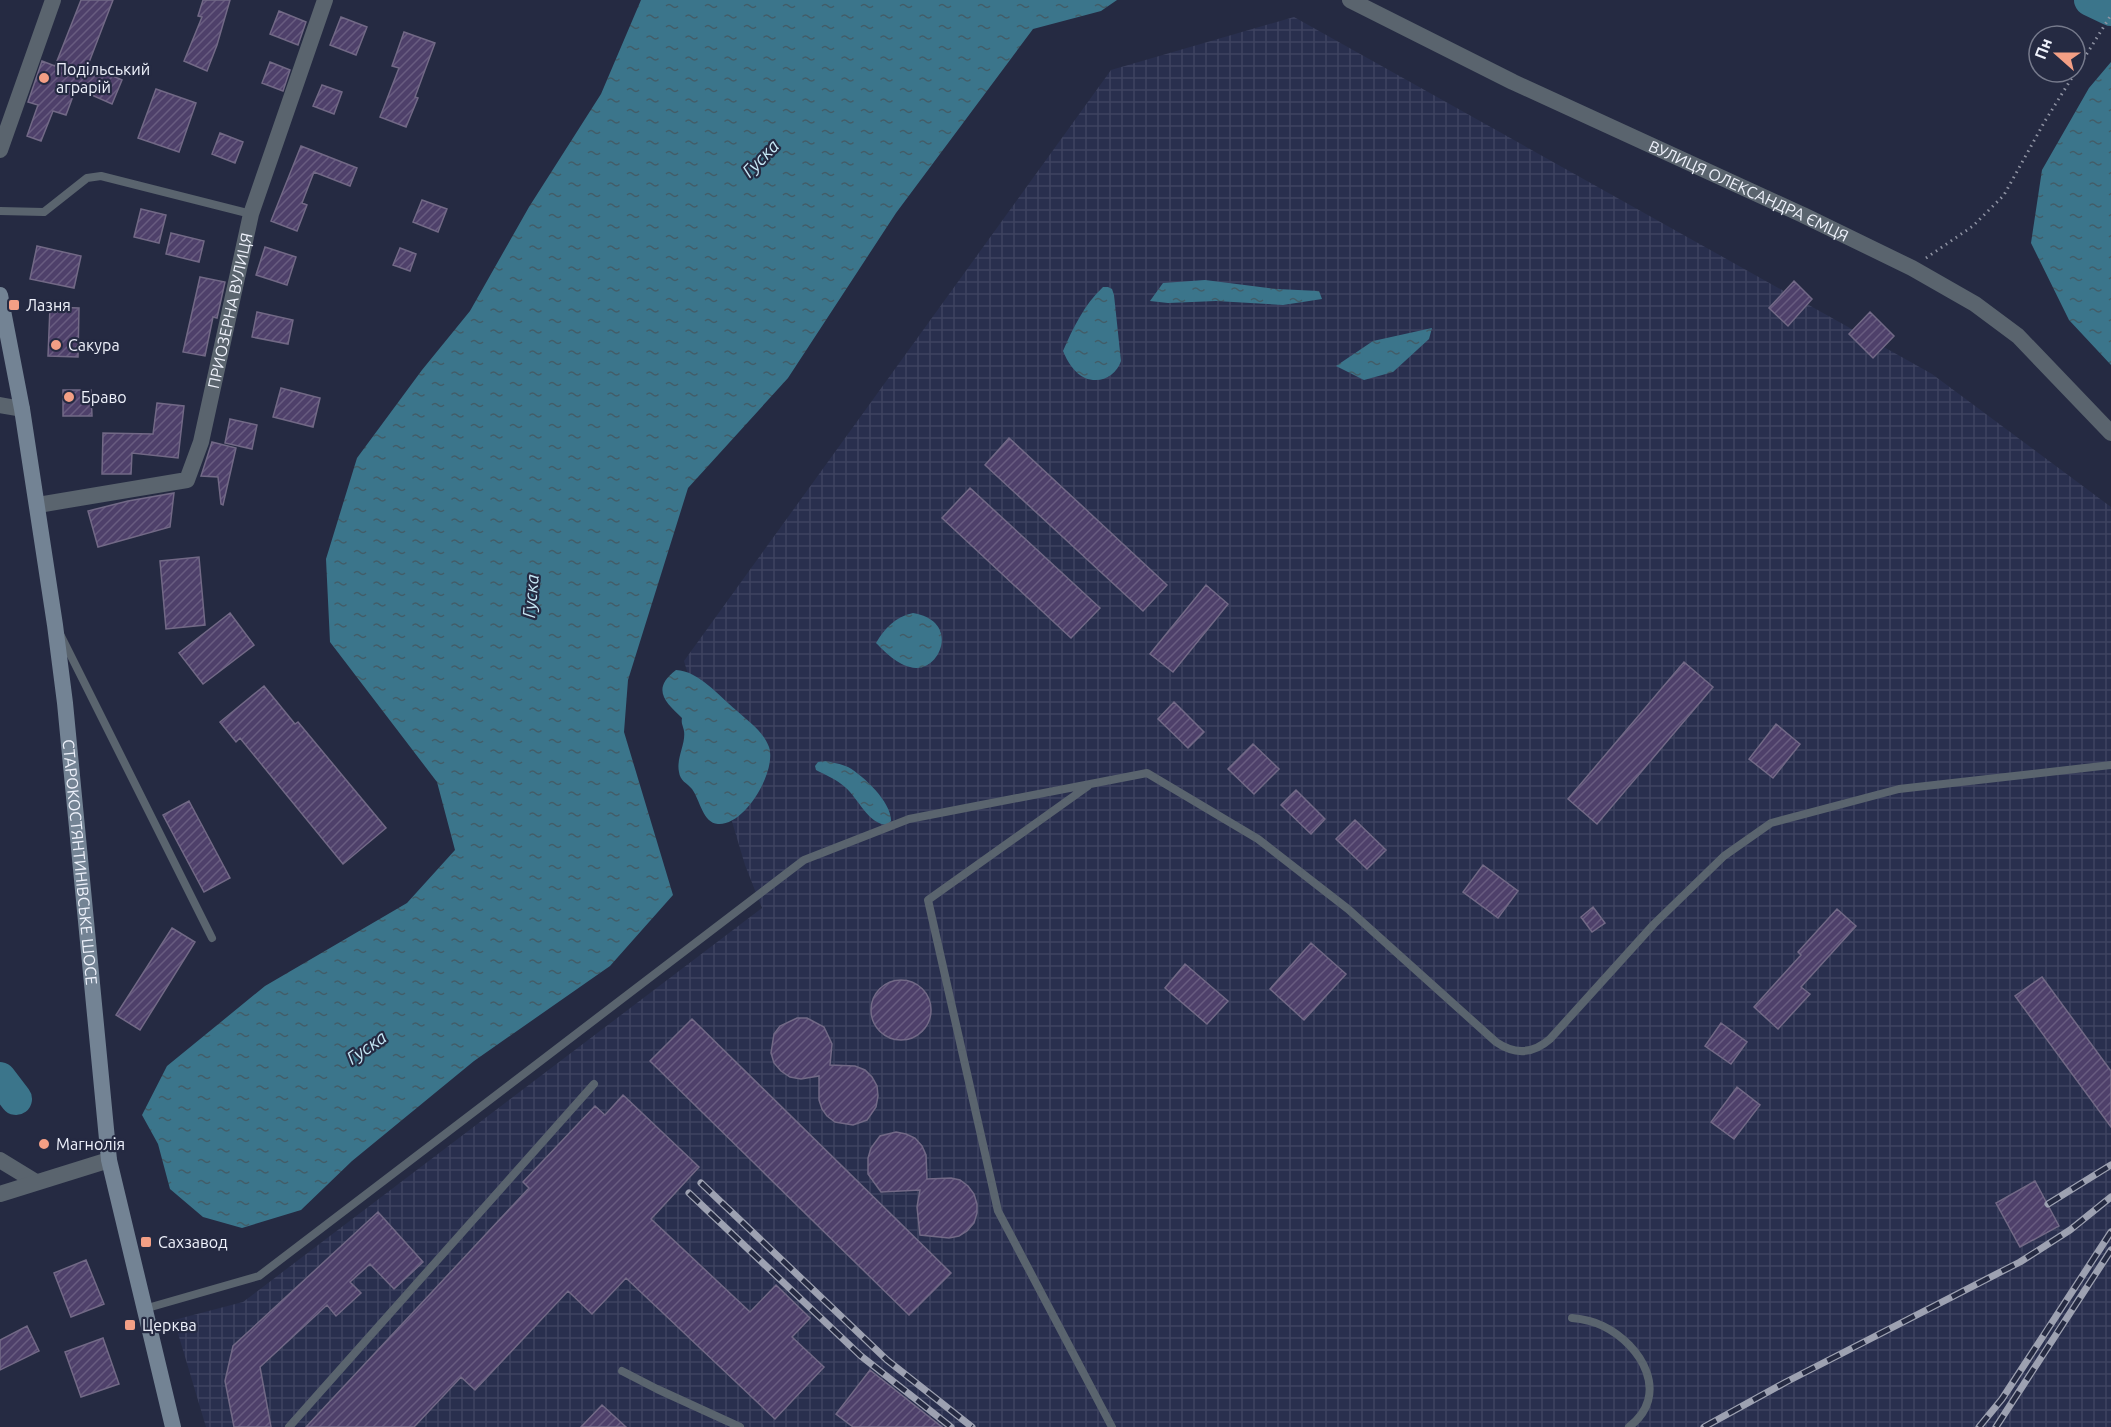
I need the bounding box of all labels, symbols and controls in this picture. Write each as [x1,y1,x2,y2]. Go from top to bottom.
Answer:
north arrow [2027,24,2087,84]
text: Пн [2031,36,2055,62]
place label: Подільський аграрій [56,60,150,96]
marker: Подільський аграрій [37,71,51,85]
water label: Гуска [738,135,783,181]
street label: ВУЛИЦЯ ОЛЕКСАНДРА ЄМЦЯ [1646,137,1852,245]
street label: ПРИОЗЕРНА ВУЛИЦЯ [204,231,256,390]
place label: Лазня [26,296,71,314]
marker: Лазня [7,298,21,312]
place label: Сакура [68,336,120,354]
marker: Сакура [49,338,63,352]
place label: Браво [81,388,127,406]
marker: Браво [62,390,76,404]
water label: Гуска [518,573,542,619]
street label: СТАРОКОСТЯНТИНІВСЬКЕ ШОСЕ [60,738,101,986]
water label: Гуска [342,1026,390,1068]
place label: Магнолія [56,1135,125,1153]
marker: Магнолія [37,1137,51,1151]
place label: Сахзавод [158,1233,228,1251]
marker: Сахзавод [139,1235,153,1249]
place label: Церква [142,1316,197,1334]
marker: Церква [123,1318,137,1332]

